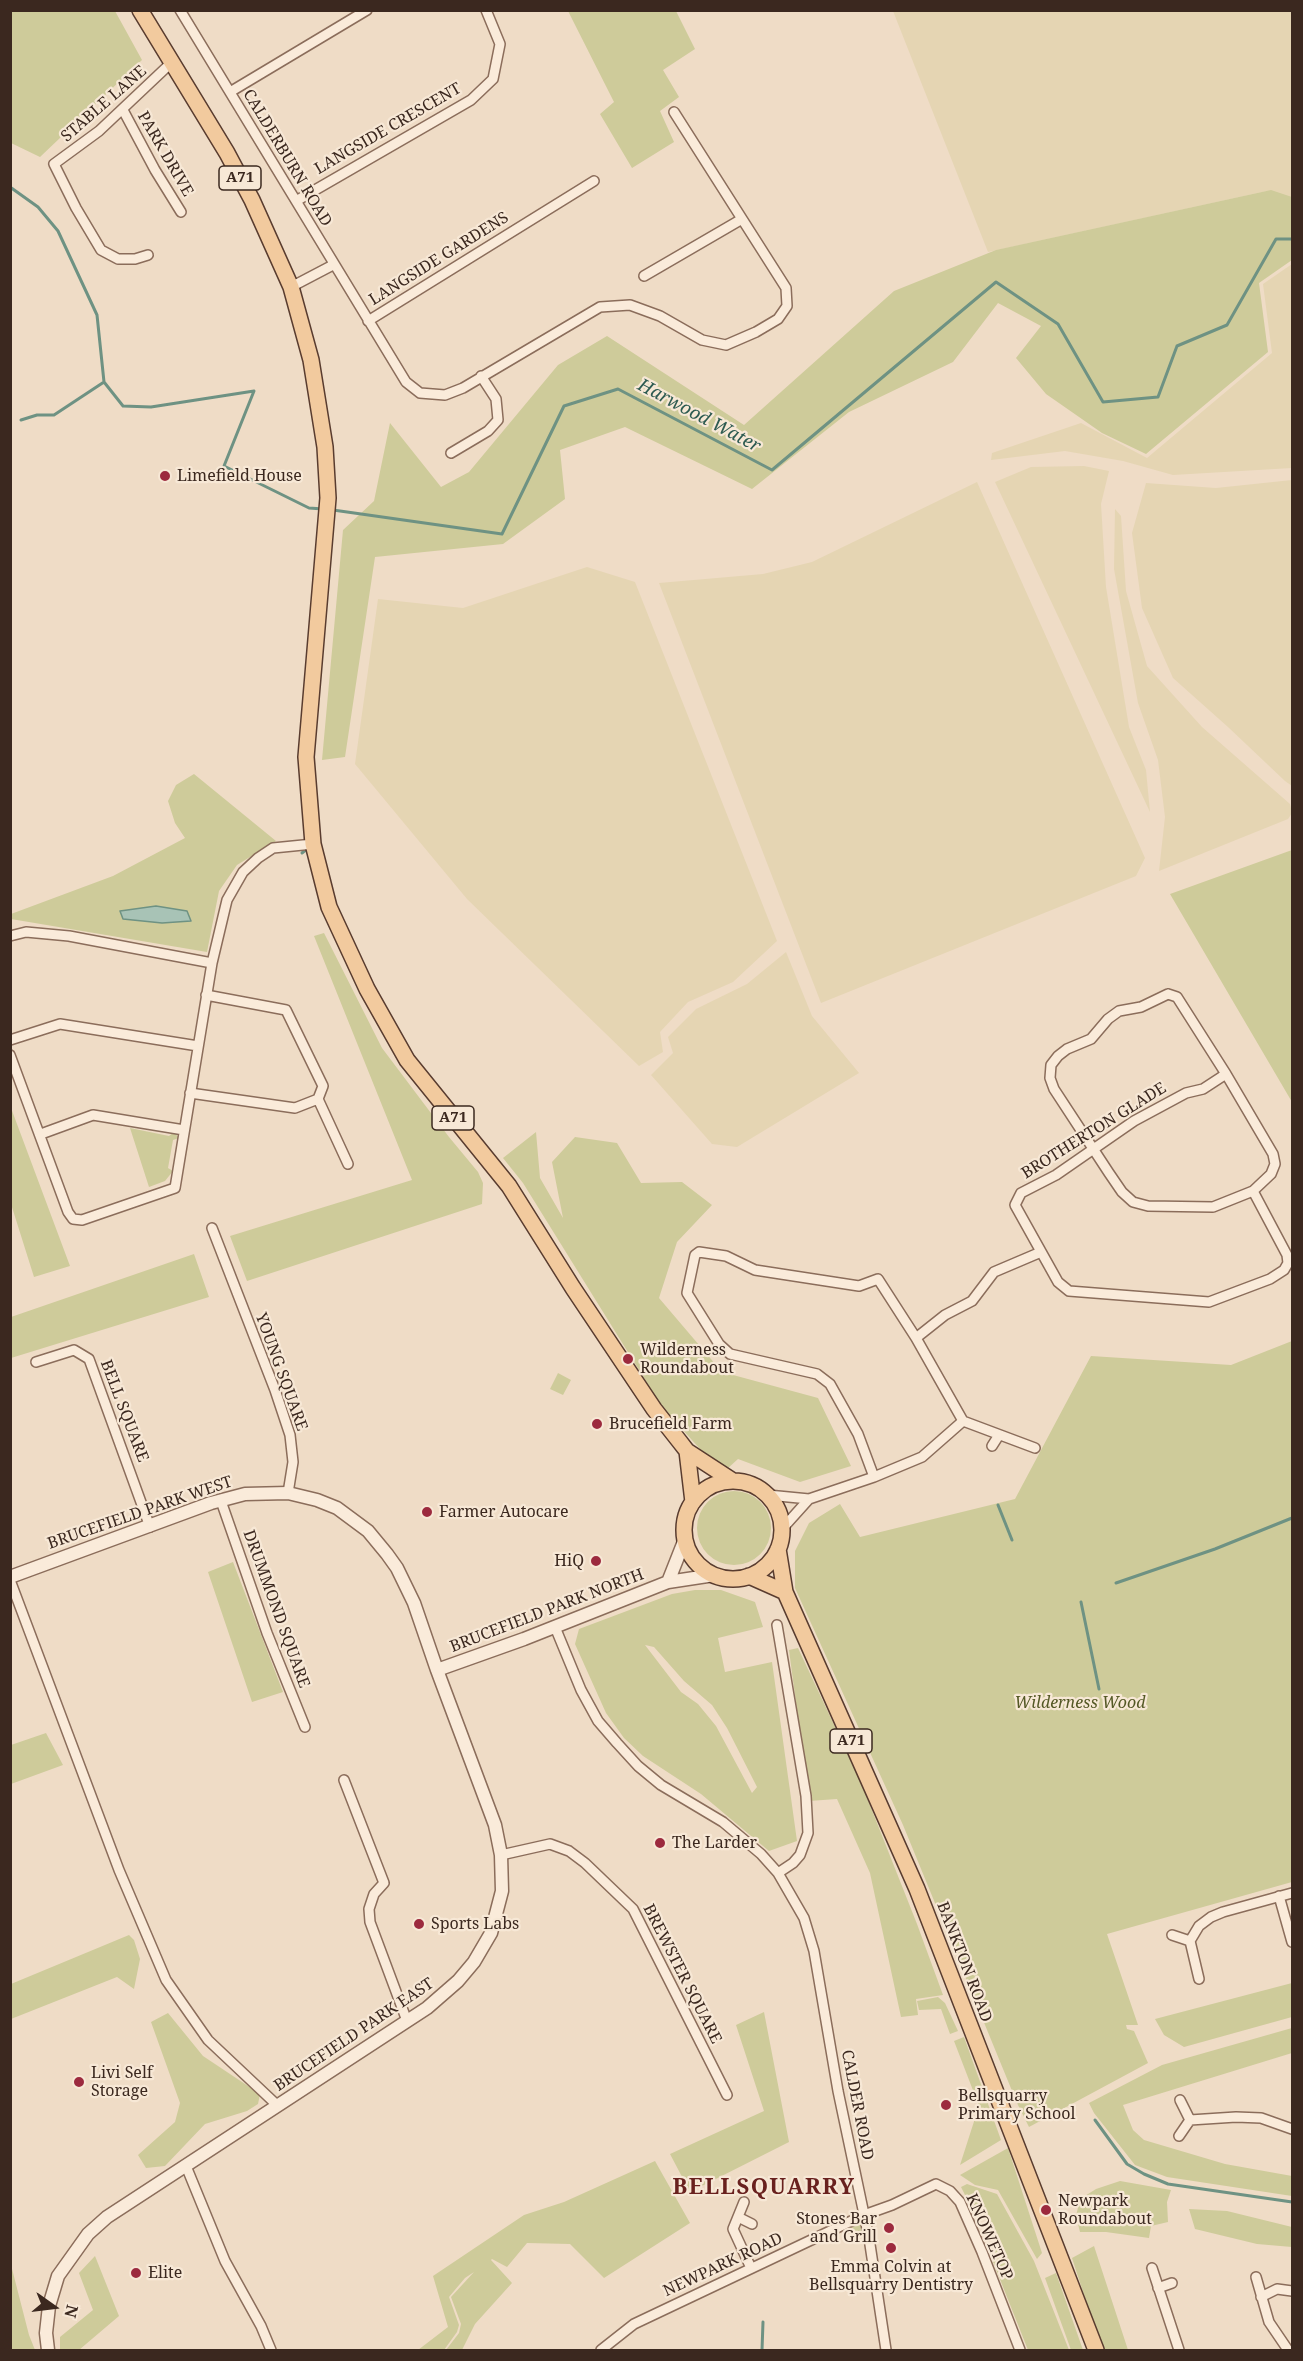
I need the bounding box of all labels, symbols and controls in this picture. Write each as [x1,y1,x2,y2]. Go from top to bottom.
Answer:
street label: STABLE LANE [58,62,150,146]
street label: LANGSIDE CRESCENT [311,79,465,179]
street label: CALDERBURN ROAD [238,86,336,230]
street label: PARK DRIVE [133,108,197,200]
road number: A71 [219,166,261,190]
street label: LANGSIDE GARDENS [366,208,512,310]
water label: Harwood Water [634,375,764,457]
place label: Limefield House [177,466,302,486]
marker: Limefield House [158,469,172,483]
street label: BROTHERTON GLADE [1018,1079,1170,1183]
road number: A71 [432,1106,474,1130]
street label: YOUNG SQUARE [251,1310,311,1434]
place label: Wilderness Roundabout [640,1340,734,1378]
marker: Wilderness Roundabout [621,1352,635,1366]
street label: BELL SQUARE [96,1357,152,1465]
place label: Brucefield Farm [609,1414,732,1434]
marker: Brucefield Farm [590,1417,604,1431]
street label: BRUCEFIELD PARK WEST [45,1472,235,1554]
place label: Farmer Autocare [439,1502,569,1522]
marker: Farmer Autocare [420,1505,434,1519]
street label: DRUMMOND SQUARE [238,1527,314,1691]
place label: HiQ [554,1551,584,1571]
marker: HiQ [589,1554,603,1568]
street label: BRUCEFIELD PARK NORTH [447,1565,647,1657]
park label: Wilderness Wood [1015,1693,1145,1713]
road number: A71 [830,1729,872,1753]
place label: The Larder [672,1833,757,1853]
marker: The Larder [653,1836,667,1850]
street label: BANKTON ROAD [932,1899,996,2025]
street label: BREWSTER SQUARE [639,1901,725,2047]
place label: Sports Labs [431,1914,519,1934]
marker: Sports Labs [412,1917,426,1931]
street label: BRUCEFIELD PARK EAST [270,1974,438,2096]
street label: CALDER ROAD [837,2048,877,2162]
place label: Livi Self Storage [91,2063,153,2101]
marker: Livi Self Storage [72,2075,86,2089]
place label: Bellsquarry Primary School [958,2086,1075,2124]
marker: Bellsquarry Primary School [939,2098,953,2112]
district label: BELLSQUARRY [673,2175,855,2201]
street label: KNOWETOP [961,2191,1017,2283]
place label: Newpark Roundabout [1058,2191,1152,2229]
marker: Newpark Roundabout [1039,2203,1053,2217]
place label: Stones Bar and Grill [796,2209,877,2247]
marker: Stones Bar and Grill [882,2221,896,2235]
street label: NEWPARK ROAD [660,2229,786,2301]
marker: Emma Colvin at Bellsquarry Dentistry [884,2241,898,2255]
place label: Emma Colvin at Bellsquarry Dentistry [809,2257,973,2295]
place label: Elite [148,2263,182,2283]
marker: Elite [129,2266,143,2280]
north arrow [24,2277,84,2337]
text: N [59,2303,84,2320]

